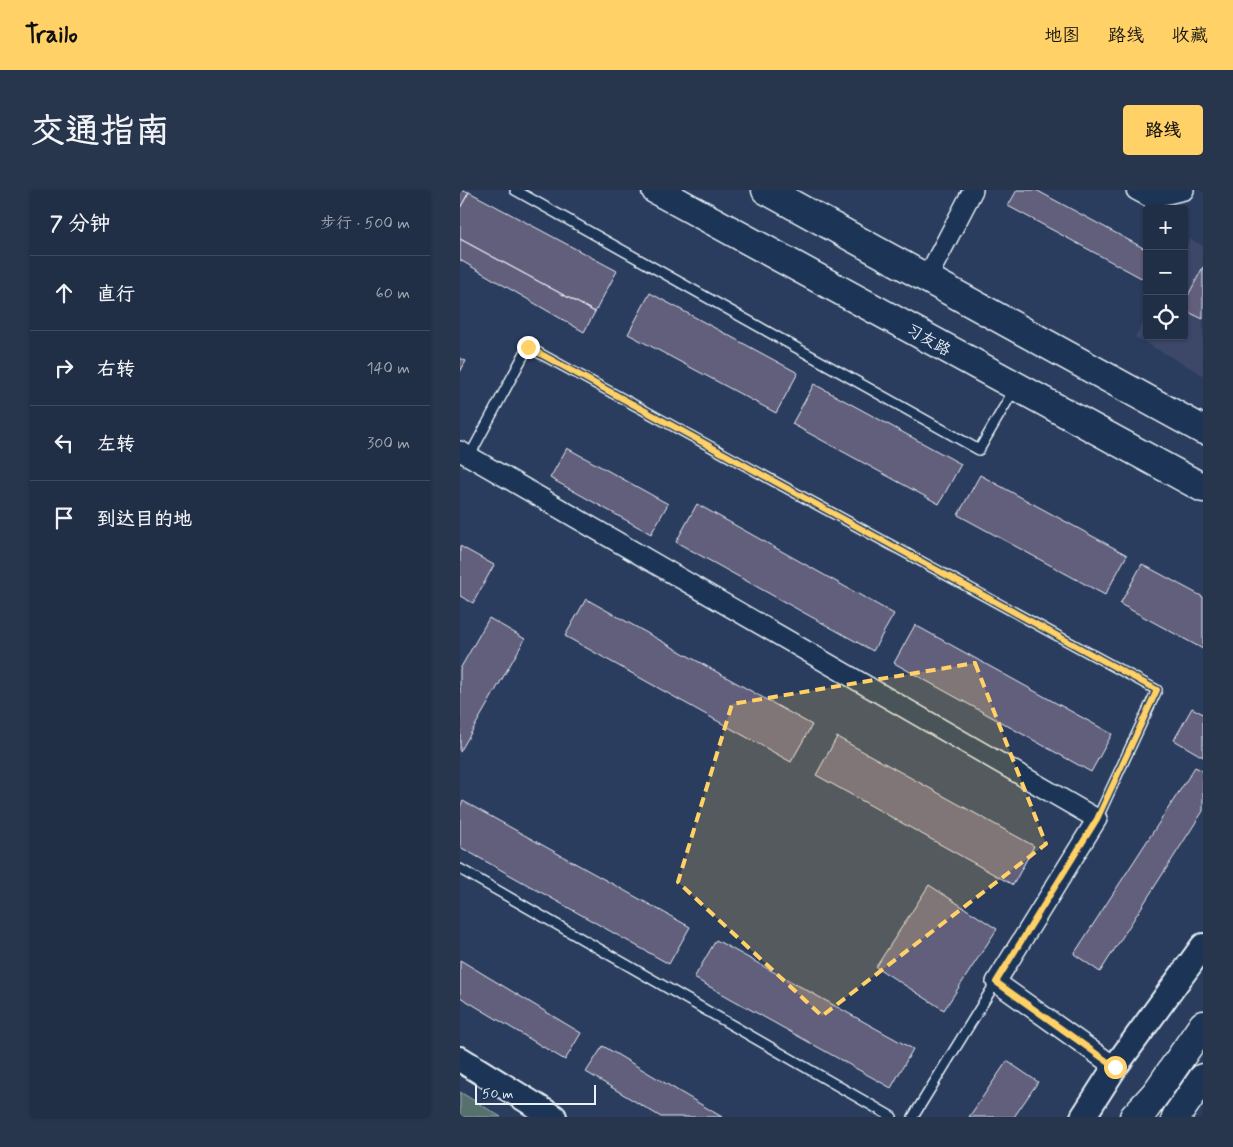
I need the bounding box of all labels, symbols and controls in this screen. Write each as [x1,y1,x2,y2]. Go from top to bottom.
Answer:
text: Trailo [25,20,78,51]
text: 地图 [1044,24,1080,48]
text: 路线 [1108,24,1144,48]
text: 收藏 [1172,24,1208,48]
button: 路线 [1123,105,1203,155]
text: 交通指南 [30,109,170,155]
map controls [1143,205,1188,340]
button: + [1143,205,1188,250]
text: 7 分钟 [50,210,110,238]
text: 步行 · 500 m [320,213,410,234]
button: − [1143,250,1188,295]
icon: ahead [50,279,78,307]
text: 直行 [97,282,135,307]
text: 60 m [376,283,410,304]
button: locate [1143,295,1188,340]
street label: 习友路 [902,319,954,361]
route end [517,336,540,359]
icon: right [50,354,78,382]
text: 右转 [97,357,135,382]
text: 140 m [366,358,410,379]
icon: left [50,429,78,457]
text: 左转 [97,432,135,457]
text: 300 m [367,433,410,454]
icon: arrive [50,504,78,532]
text: 到达目的地 [97,507,192,532]
route start [1104,1056,1127,1079]
scale bar [475,1082,596,1105]
text: 50 m [482,1085,513,1103]

